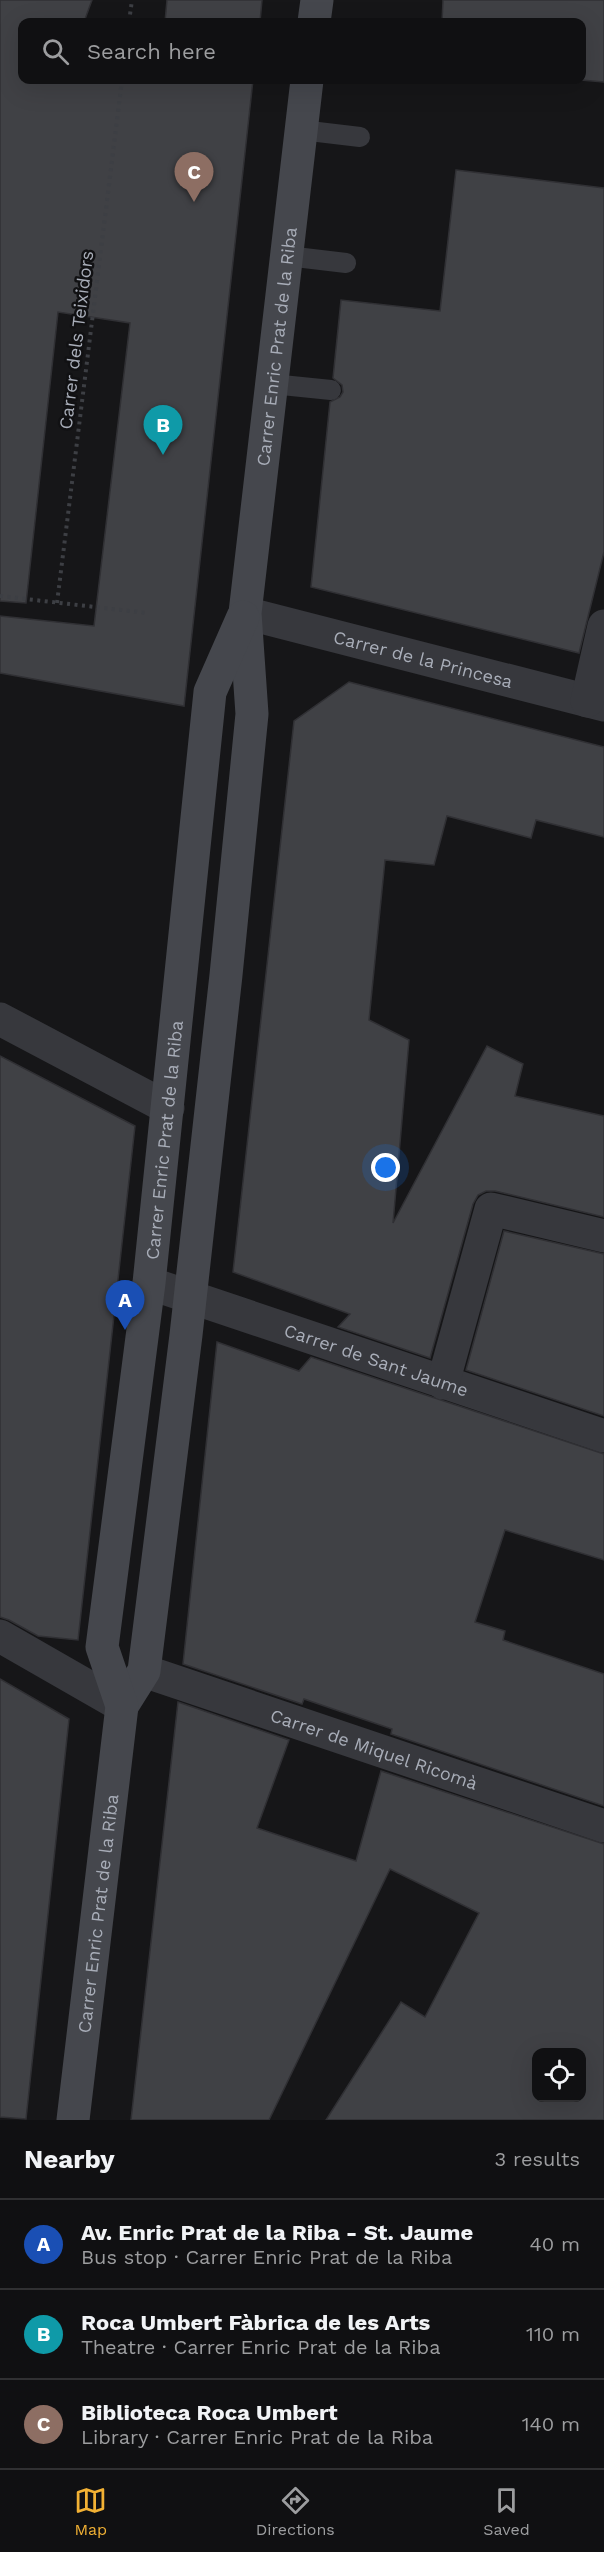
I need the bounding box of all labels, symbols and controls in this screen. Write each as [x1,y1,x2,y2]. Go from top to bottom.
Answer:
search box [18,18,586,84]
icon: search [39,35,72,68]
text: Search here [87,39,216,64]
pin: C [174,152,214,202]
street label: Carrer Enric Prat de la Riba [252,226,300,467]
street label: Carrer dels Teixidors [55,250,97,430]
pin: B [144,406,182,455]
street label: Carrer de la Princesa [331,626,515,692]
street label: Carrer Enric Prat de la Riba [141,1019,187,1261]
your location [371,1153,400,1182]
pin: A [106,1280,144,1330]
street label: Carrer de Sant Jaume [282,1319,471,1400]
street label: Carrer de Miquel Ricomà [268,1704,481,1793]
street label: Carrer Enric Prat de la Riba [73,1793,122,2034]
map controls [532,2048,586,2102]
button: locate [532,2048,586,2102]
text: Nearby [24,2144,115,2174]
text: 3 results [495,2147,580,2171]
text: Av. Enric Prat de la Riba - St. Jaume [81,2220,473,2245]
text: A [37,2232,50,2256]
text: 40 m [529,2232,580,2256]
text: Bus stop · Carrer Enric Prat de la Riba [81,2245,452,2269]
text: Roca Umbert Fàbrica de les Arts [81,2310,430,2335]
text: B [37,2322,50,2346]
text: 110 m [526,2322,580,2346]
text: Theatre · Carrer Enric Prat de la Riba [81,2335,440,2359]
text: Biblioteca Roca Umbert [81,2400,338,2425]
text: C [37,2412,50,2436]
text: 140 m [522,2412,580,2436]
text: Library · Carrer Enric Prat de la Riba [81,2425,433,2449]
tab: Map [74,2484,107,2539]
tab: Directions [256,2484,335,2539]
tab: Saved [483,2484,530,2539]

